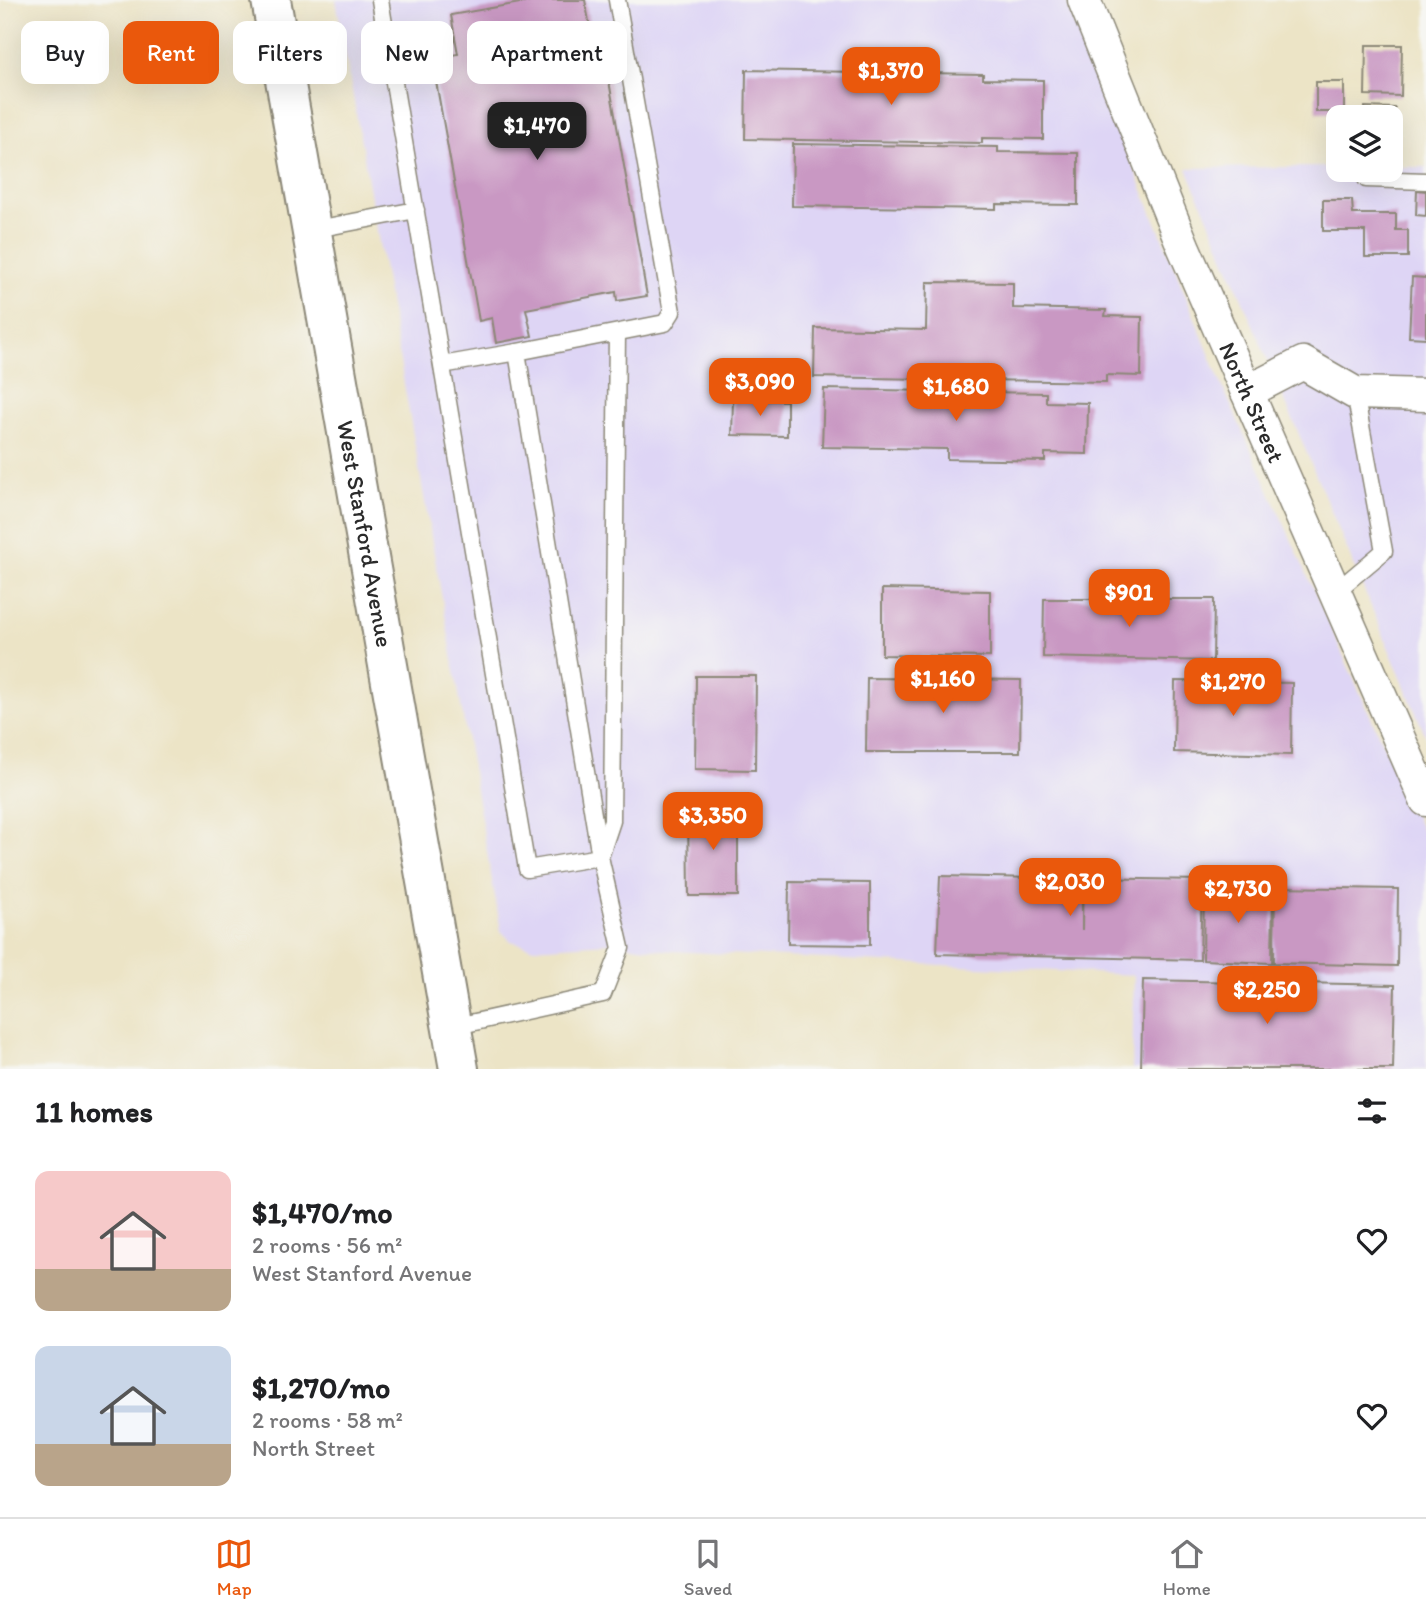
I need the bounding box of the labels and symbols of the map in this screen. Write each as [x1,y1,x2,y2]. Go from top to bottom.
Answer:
pin: $1,370 [834,48,948,107]
pin: $1,470 [480,102,594,162]
street label: North Street [1213,337,1291,467]
pin: $3,090 [703,358,817,418]
pin: $1,680 [899,364,1013,423]
street label: West Stanford Avenue [331,418,400,649]
pin: $901 [1088,570,1170,629]
pin: $1,160 [886,656,1000,715]
pin: $1,270 [1176,658,1290,718]
pin: $3,350 [656,792,770,852]
pin: $2,030 [1013,858,1127,918]
pin: $2,730 [1181,866,1295,925]
pin: $2,250 [1210,967,1324,1026]

